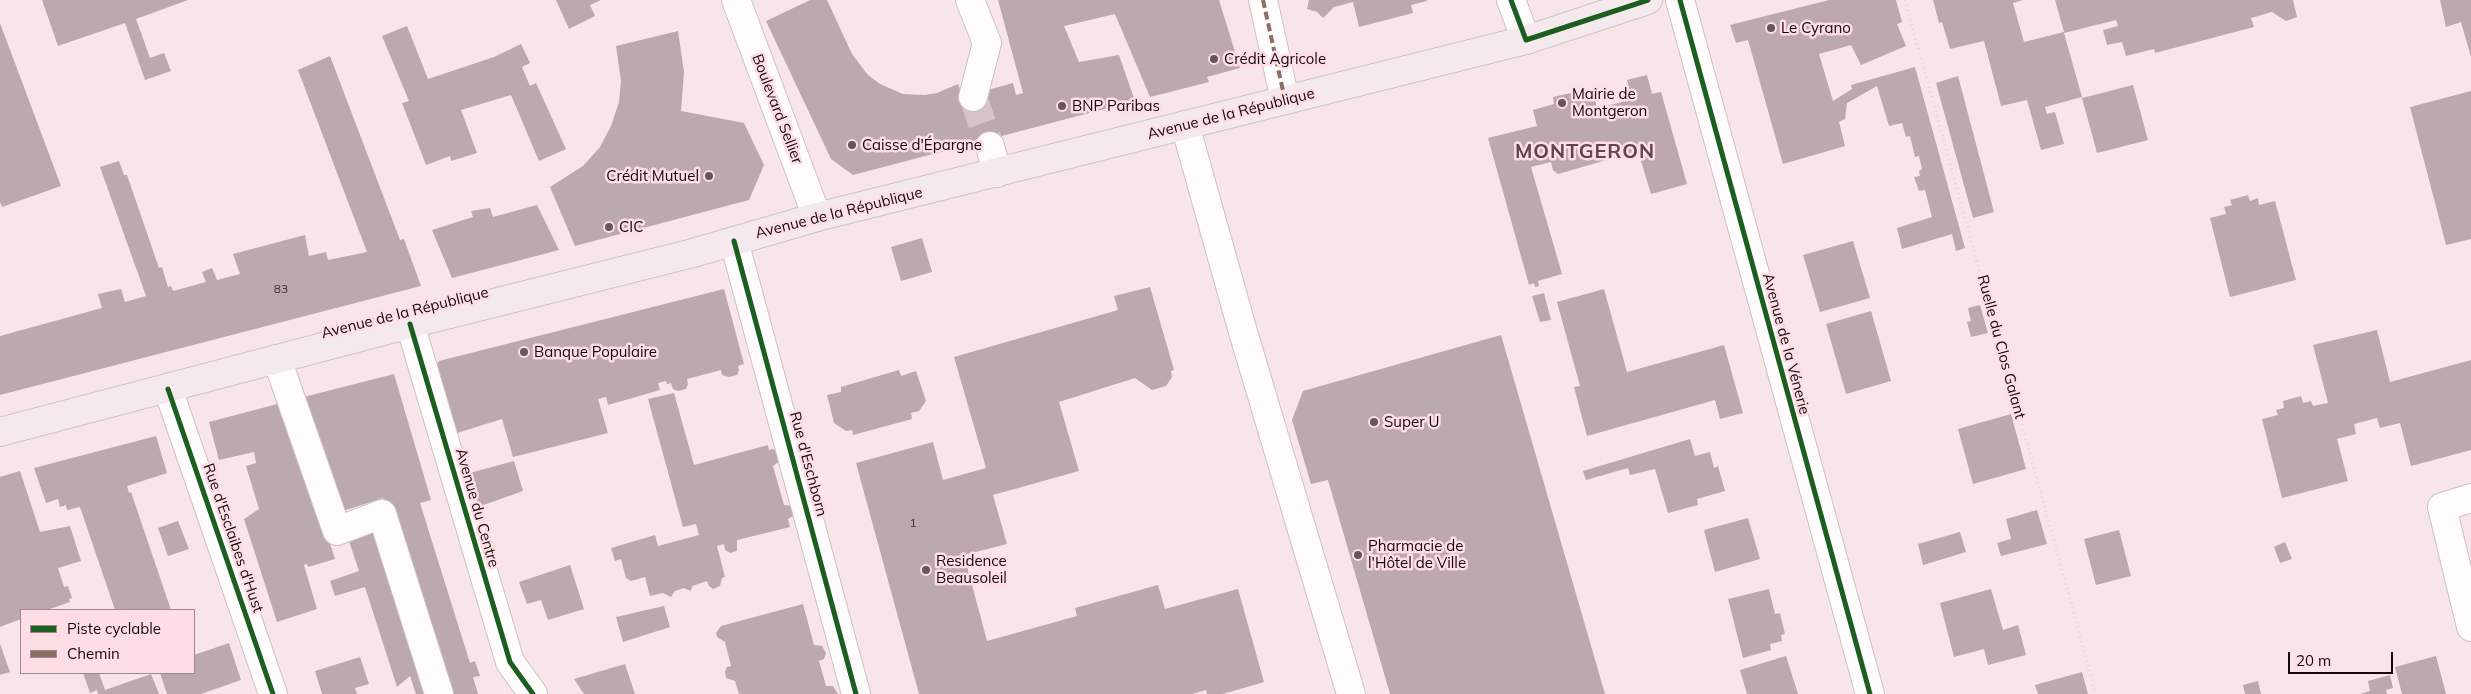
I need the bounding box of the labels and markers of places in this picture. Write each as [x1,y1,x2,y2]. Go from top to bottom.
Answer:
place label: Le Cyrano [1781,19,1851,37]
marker: Le Cyrano [1765,22,1777,34]
place label: Crédit Agricole [1224,50,1326,68]
marker: Crédit Agricole [1208,53,1220,65]
place label: Mairie de Montgeron [1572,85,1647,120]
place label: BNP Paribas [1072,97,1160,115]
marker: Mairie de Montgeron [1556,97,1568,109]
marker: BNP Paribas [1056,100,1068,112]
place label: Caisse d'Épargne [862,136,982,154]
marker: Caisse d'Épargne [846,139,858,151]
place label: Crédit Mutuel [606,167,699,185]
marker: Crédit Mutuel [703,170,715,182]
place label: CIC [619,218,643,236]
marker: CIC [603,221,615,233]
place label: Banque Populaire [534,343,657,361]
marker: Banque Populaire [518,346,530,358]
place label: Super U [1384,413,1439,431]
marker: Super U [1368,416,1380,428]
place label: Pharmacie de l'Hôtel de Ville [1368,537,1466,572]
marker: Pharmacie de l'Hôtel de Ville [1352,549,1364,561]
place label: Residence Beausoleil [936,552,1007,587]
marker: Residence Beausoleil [920,564,932,576]

